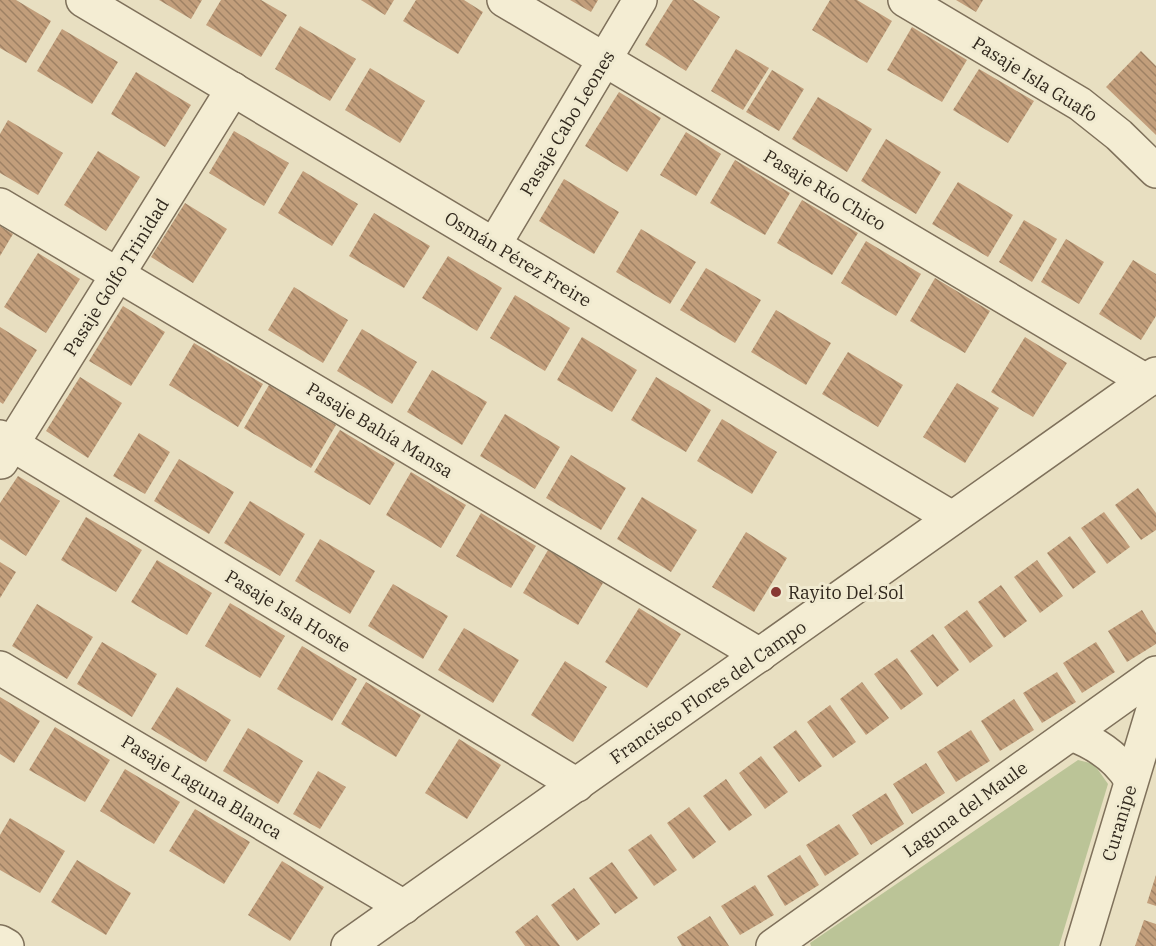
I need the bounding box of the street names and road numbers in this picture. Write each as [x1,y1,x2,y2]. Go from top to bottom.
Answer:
street label: Pasaje Isla Guafo [968,31,1102,127]
street label: Pasaje Cabo Leones [515,46,619,200]
street label: Pasaje Río Chico [760,144,890,236]
street label: Pasaje Golfo Trinidad [58,194,174,360]
street label: Osmán Pérez Freire [440,206,596,312]
street label: Pasaje Bahía Mansa [302,377,458,483]
street label: Pasaje Isla Hoste [221,565,355,657]
street label: Francisco Flores del Campo [605,615,811,769]
street label: Pasaje Laguna Blanca [117,730,287,844]
street label: Laguna del Maule [898,756,1032,862]
street label: Curanipe [1097,782,1141,864]

